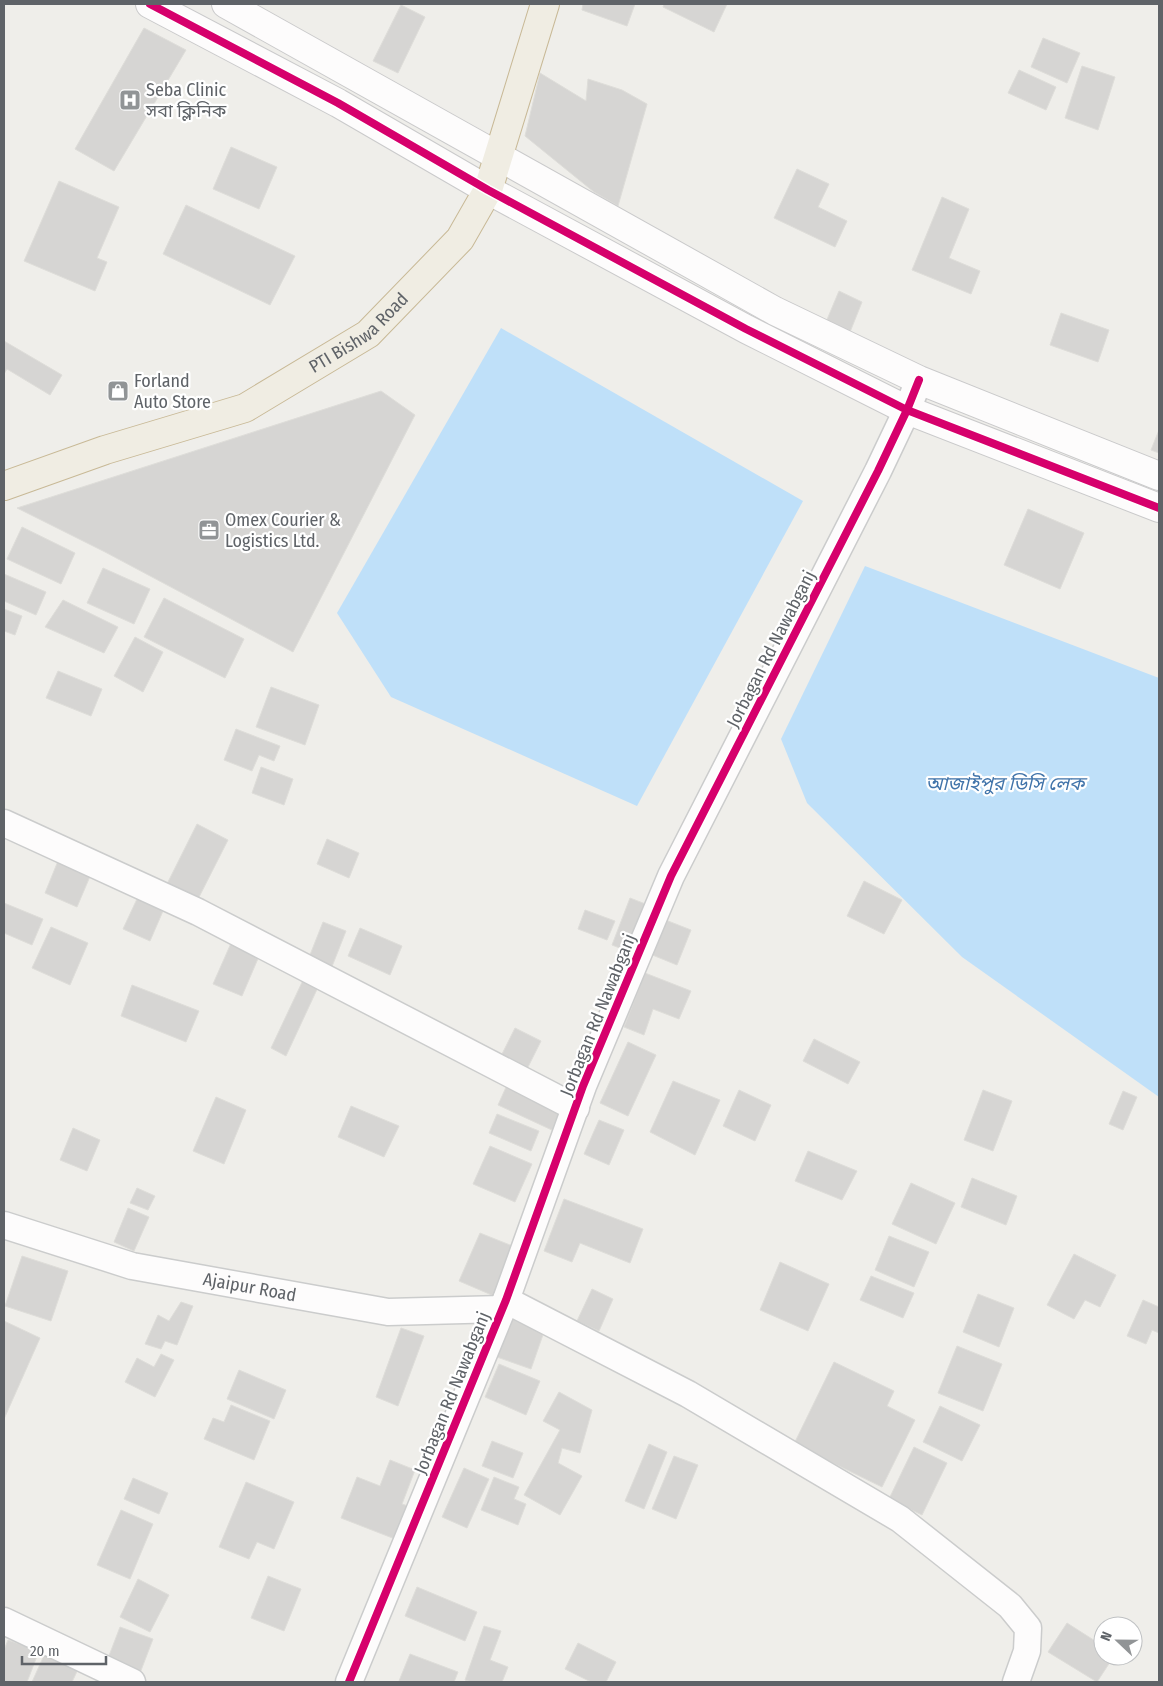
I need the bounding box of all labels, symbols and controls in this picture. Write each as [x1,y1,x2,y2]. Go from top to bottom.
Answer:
place label: Seba Clinic সবা ক্লিনিক [145,79,227,122]
hospital icon: Seba Clinic সবা ক্লিনিক [118,88,142,112]
street label: PTI Bishwa Road [305,288,413,378]
place label: Forland Auto Store [134,370,211,413]
shop icon: Forland Auto Store [106,379,130,403]
place label: Omex Courier & Logistics Ltd. [225,509,341,552]
office icon: Omex Courier & Logistics Ltd. [197,518,221,542]
street label: Jorbagan Rd Nawabganj [722,567,820,731]
water label: আজাইপুর ডিসি লেক [926,772,1088,795]
street label: Jorbagan Rd Nawabganj [555,931,641,1099]
street label: Ajaipur Road [201,1268,298,1306]
street label: Jorbagan Rd Nawabganj [409,1309,495,1477]
north arrow [1093,1616,1143,1666]
text: N [1097,1629,1116,1643]
scale bar [22,1634,106,1666]
text: 20 m [30,1642,60,1660]

